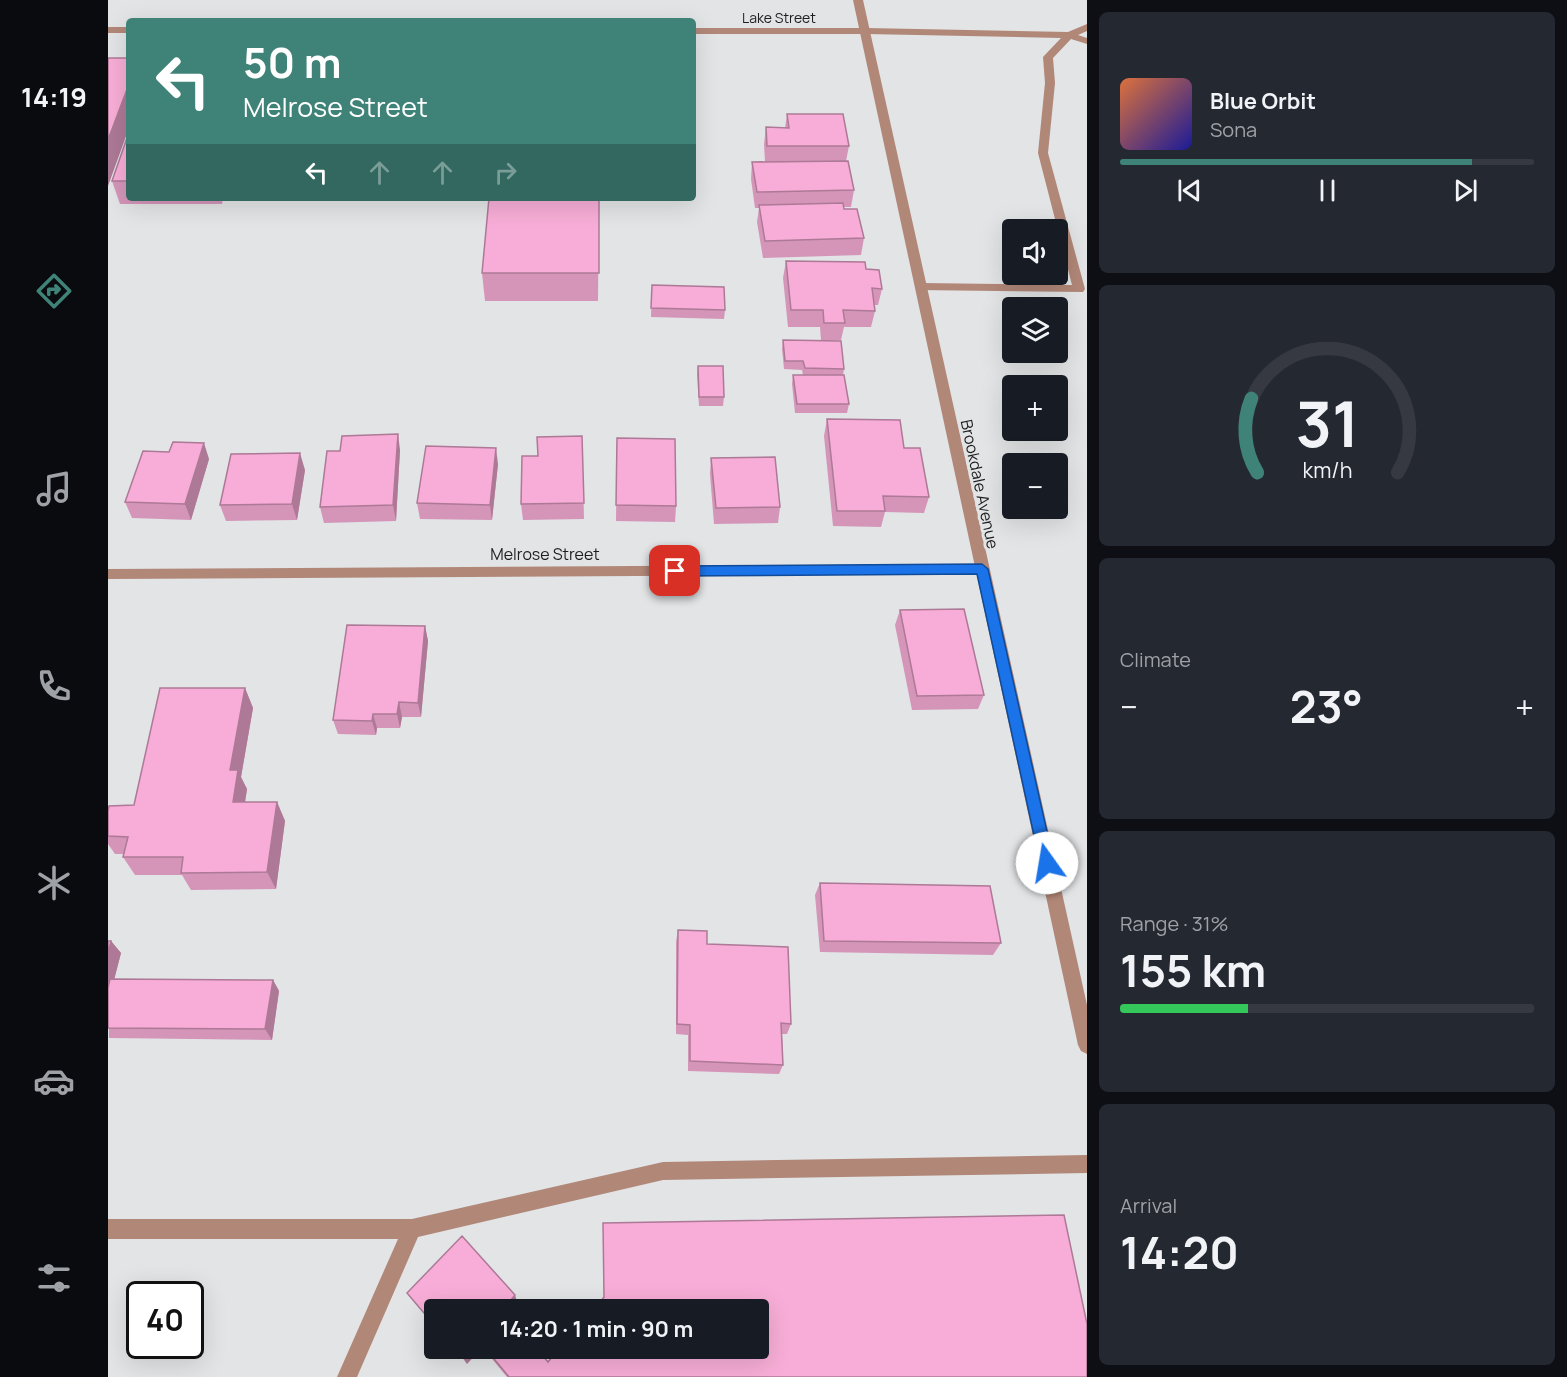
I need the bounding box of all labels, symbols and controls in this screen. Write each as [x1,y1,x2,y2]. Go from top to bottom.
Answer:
street label: Lake Street [742,8,816,27]
text: 50 m [243,33,341,91]
icon: left [144,42,222,120]
text: 14:19 [21,78,87,115]
text: Blue Orbit [1210,86,1316,116]
text: Melrose Street [243,88,428,125]
text: Sona [1210,116,1257,143]
icon: left [300,156,333,189]
icon: ahead [363,156,396,189]
icon: ahead [426,156,459,189]
icon: right [489,156,522,189]
icon: previous [1173,174,1206,207]
icon: pause [1311,174,1344,207]
icon: next [1449,174,1482,207]
map controls [1002,219,1068,519]
button: sound [1002,219,1068,285]
icon: directions [33,270,75,312]
button: layers [1002,297,1068,363]
button: + [1002,375,1068,441]
text: 31 [1295,380,1359,466]
street label: Brookdale Avenue [956,417,1004,551]
button: − [1002,453,1068,519]
text: km/h [1302,455,1352,484]
icon: music [33,468,75,510]
street label: Melrose Street [490,543,600,565]
pin [649,545,700,596]
icon: arrive [658,554,691,587]
text: Climate [1120,646,1191,673]
icon: phone [33,665,75,707]
text: 23° [1290,675,1363,737]
text: − [1120,684,1138,729]
text: + [1515,684,1534,729]
position arrow [1015,831,1079,895]
icon: climate [33,862,75,904]
text: Range · 31% [1120,910,1229,937]
text: 155 km [1120,939,1266,1001]
icon: car [33,1060,75,1102]
text: Arrival [1120,1192,1177,1219]
text: 14:20 [1120,1221,1239,1283]
icon: filters [33,1257,75,1299]
speed limit sign: 40 [126,1281,204,1359]
text: 14:20 · 1 min · 90 m [500,1314,693,1344]

